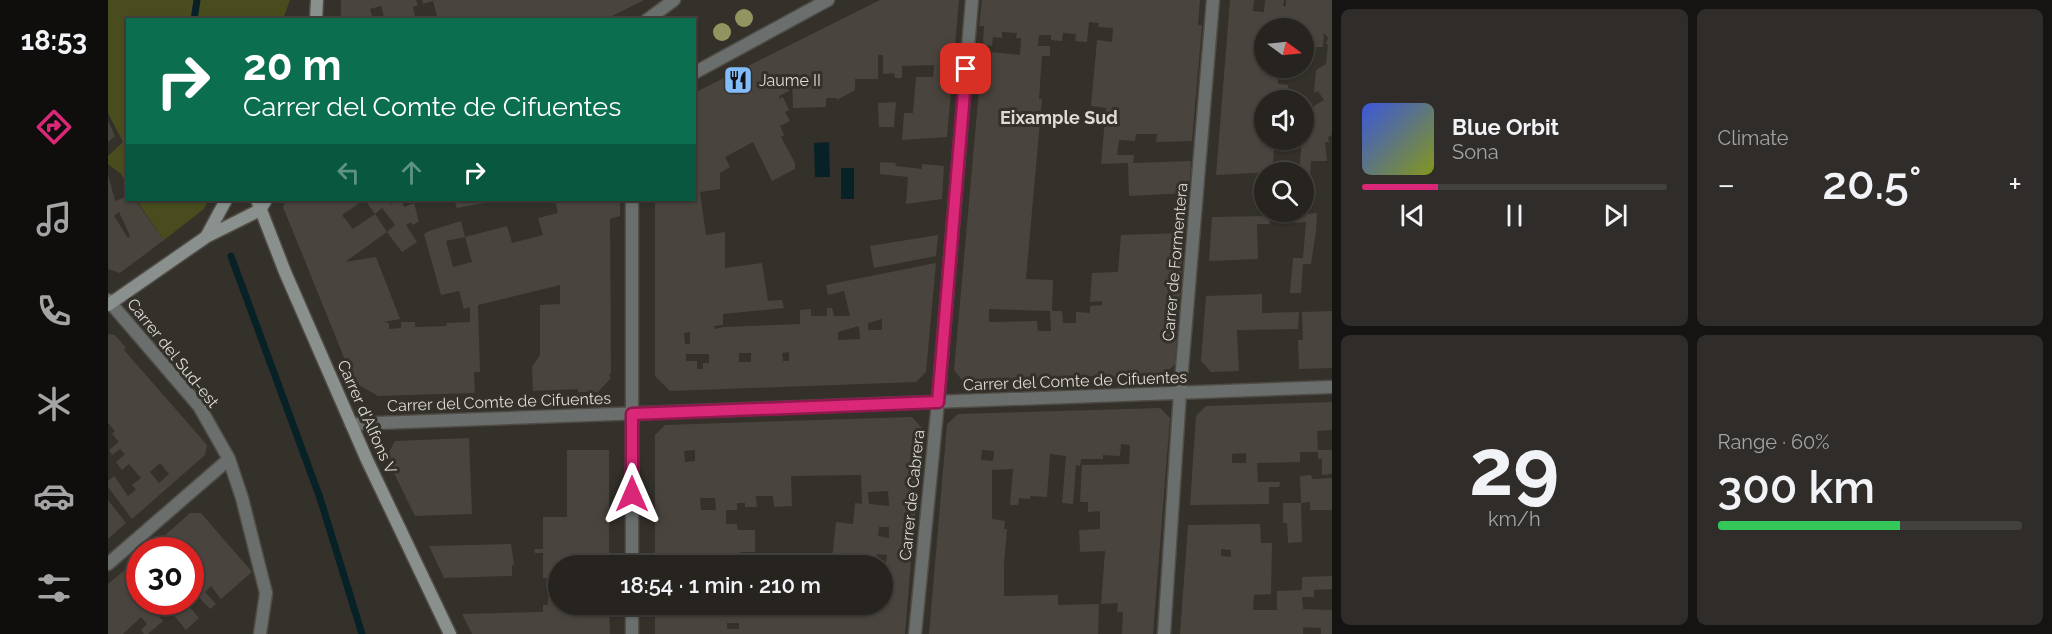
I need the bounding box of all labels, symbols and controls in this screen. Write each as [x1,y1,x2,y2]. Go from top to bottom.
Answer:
north arrow [1254,18,1314,78]
map controls [1254,18,1314,222]
text: 18:53 [21,25,87,56]
text: 20 m [243,41,342,90]
icon: right [144,42,222,120]
pin [940,43,991,94]
icon: arrive [949,52,982,85]
restaurant icon: Jaume II [722,64,754,96]
place label: Jaume II [759,71,821,90]
button: sound [1254,90,1314,150]
text: Carrer del Comte de Cifuentes [243,91,621,122]
icon: directions [33,106,75,148]
district label: Eixample Sud [1000,107,1118,128]
text: Blue Orbit [1452,114,1559,140]
text: Climate [1718,126,1789,150]
text: Sona [1452,140,1499,164]
icon: left [332,156,365,189]
icon: ahead [395,156,428,189]
icon: right [458,156,491,189]
text: 20.5° [1822,157,1921,210]
button: search [1254,162,1314,222]
text: − [1718,165,1735,204]
text: + [2008,165,2022,204]
street label: Carrer de Formentera [1159,182,1191,342]
icon: music [33,198,75,240]
icon: previous [1396,199,1429,232]
icon: pause [1498,199,1531,232]
icon: next [1599,199,1632,232]
icon: phone [33,290,75,332]
street label: Carrer del Sud-est [123,295,223,412]
street label: Carrer d'Alfons V [333,357,401,477]
street label: Carrer del Comte de Cifuentes [963,368,1188,394]
icon: climate [33,383,75,425]
street label: Carrer del Comte de Cifuentes [387,389,612,415]
text: 29 [1469,422,1559,513]
street label: Carrer de Cabrera [896,429,928,561]
text: Range · 60% [1718,430,1830,454]
text: 300 km [1718,461,1875,514]
position arrow [600,462,664,526]
icon: car [33,475,75,517]
text: km/h [1488,507,1541,531]
speed limit sign: 30 [126,537,204,615]
icon: filters [33,567,75,609]
text: 18:54 · 1 min · 210 m [620,572,821,598]

